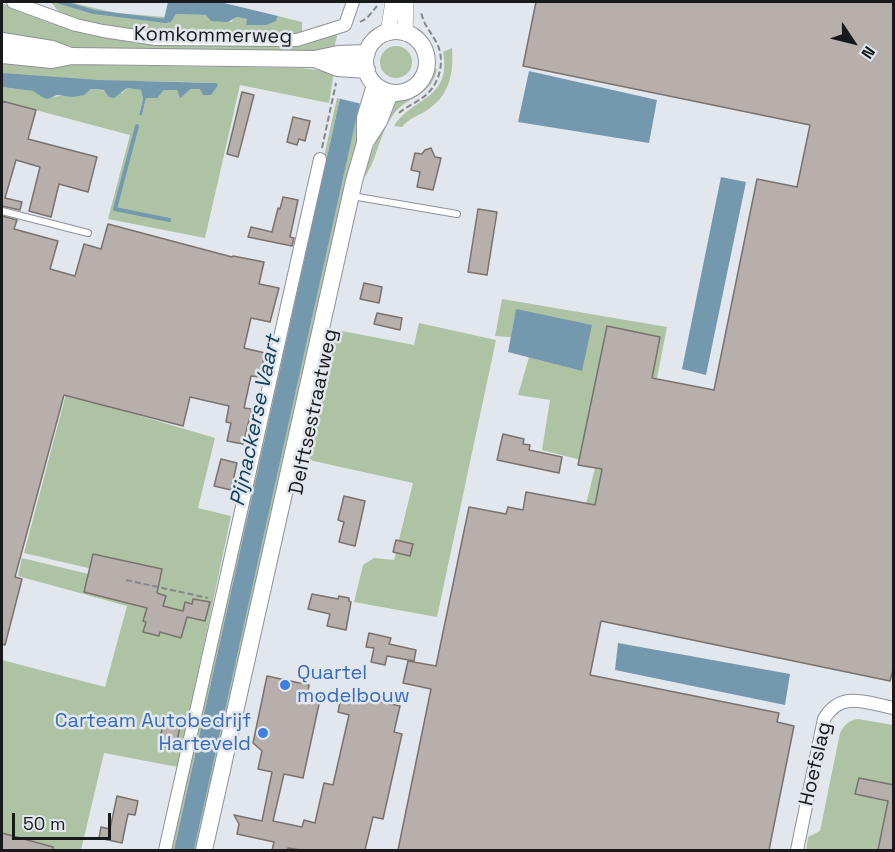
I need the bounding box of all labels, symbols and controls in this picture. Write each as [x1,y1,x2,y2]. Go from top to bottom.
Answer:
north arrow [823,12,883,72]
street label: Komkommerweg [134,23,292,49]
text: N [856,42,880,63]
street label: Delftsestraatweg [285,327,343,497]
water label: Pijnackerse Vaart [226,333,286,509]
place label: Quartel modelbouw [297,662,410,709]
marker: Quartel modelbouw [278,678,292,692]
place label: Carteam Autobedrijf Harteveld [55,710,251,757]
street label: Hoefslag [795,720,837,808]
marker: Carteam Autobedrijf Harteveld [256,726,270,740]
scale bar [15,801,114,839]
text: 50 m [23,812,65,835]

